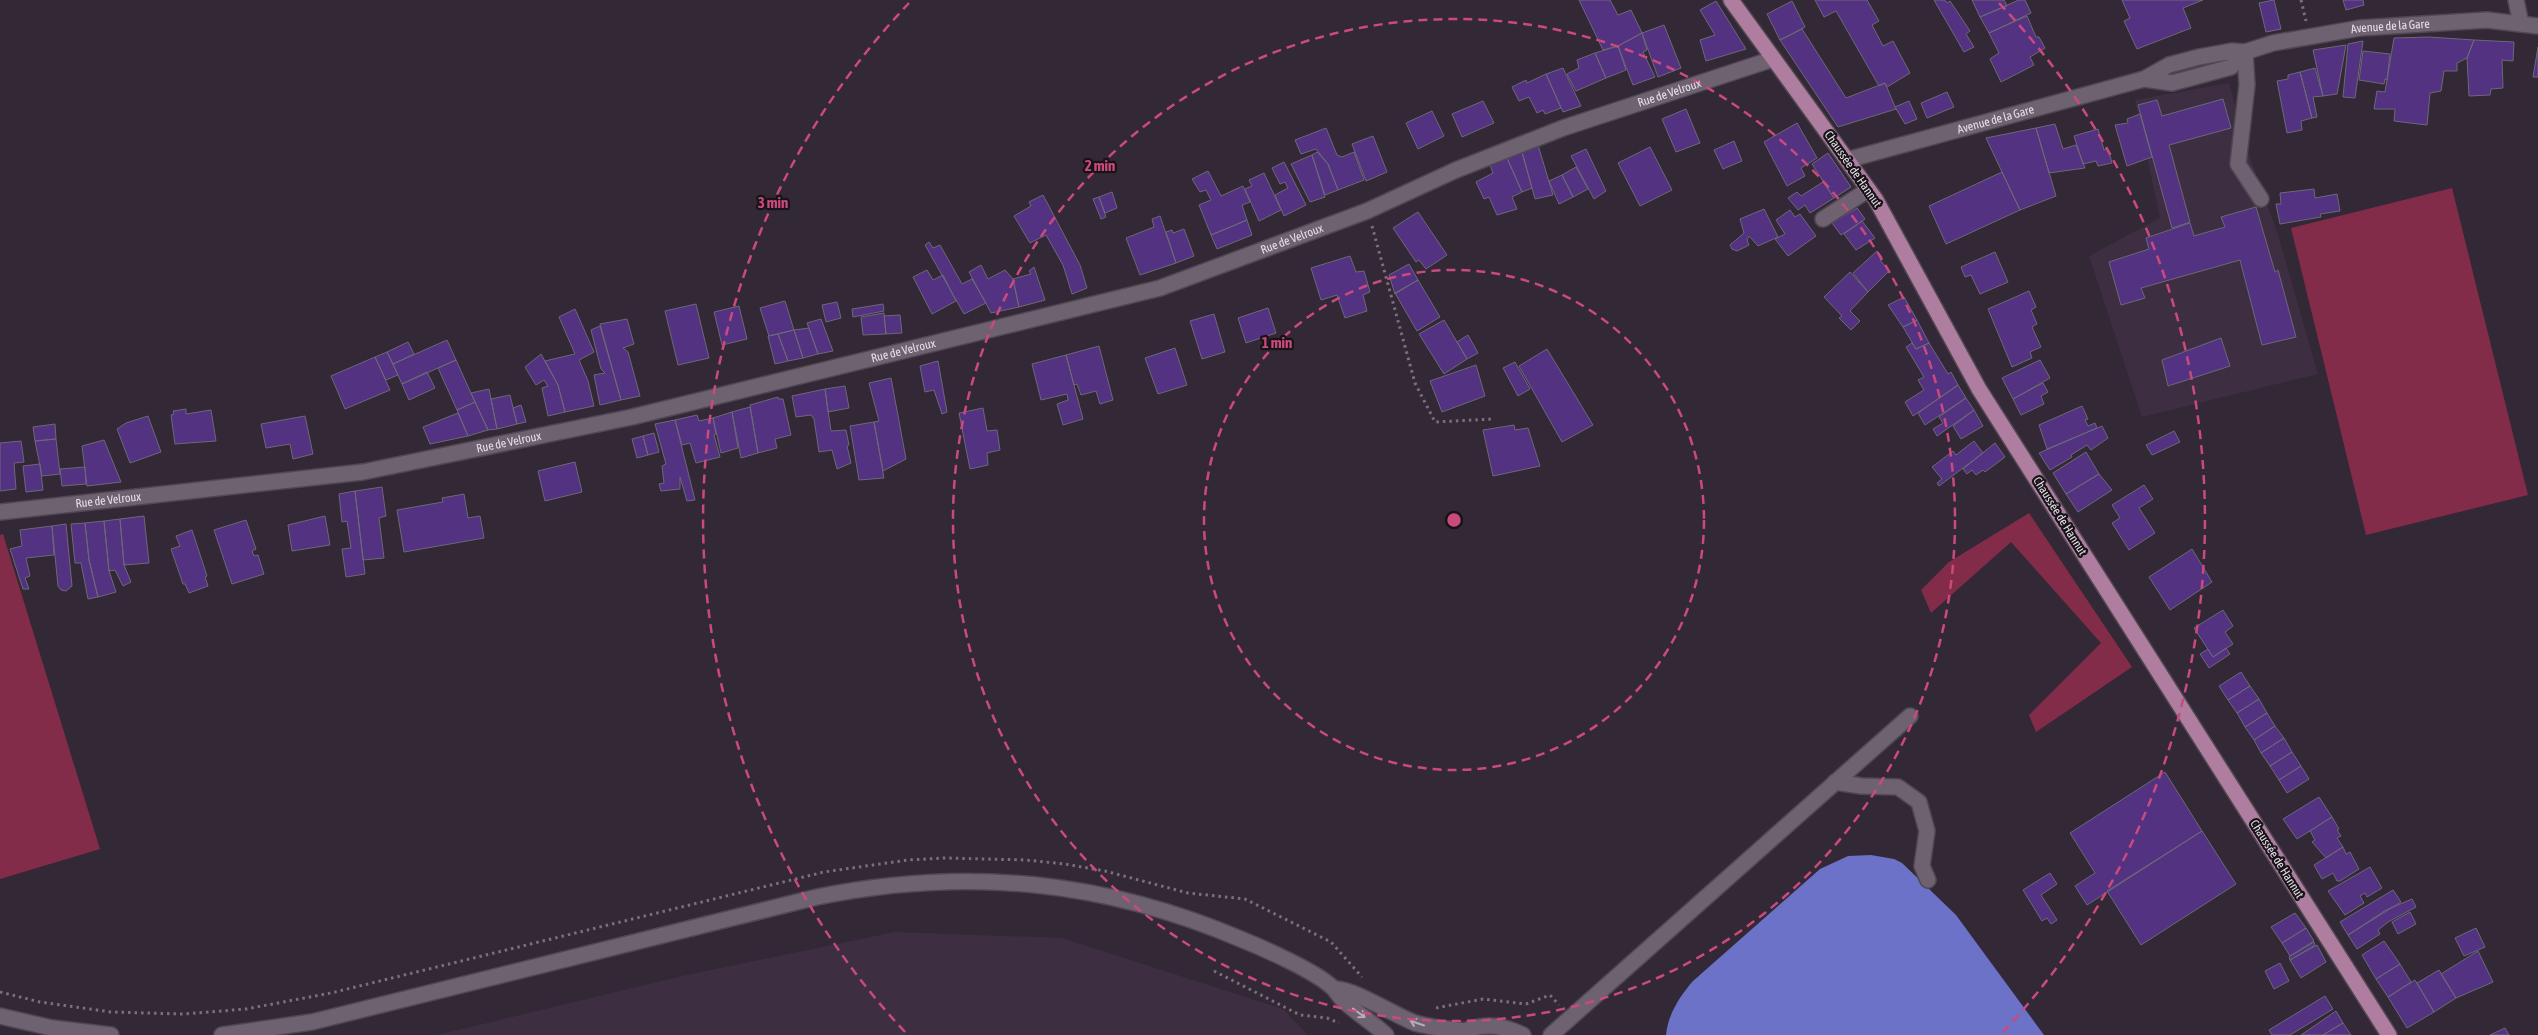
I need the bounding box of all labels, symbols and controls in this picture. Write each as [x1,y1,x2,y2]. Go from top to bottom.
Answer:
street label: Avenue de la Gare [2350,17,2430,36]
street label: Rue de Velroux [1636,76,1703,110]
street label: Avenue de la Gare [1956,102,2036,137]
street label: Chaussée de Hannut [1822,128,1885,210]
text: 2 min [1085,157,1115,174]
text: 3 min [758,194,788,211]
street label: Rue de Velroux [1259,221,1325,257]
text: 1 min [1262,334,1292,351]
street label: Rue de Velroux [870,336,937,365]
street label: Rue de Velroux [475,429,543,456]
street label: Chaussée de Hannut [2030,474,2090,558]
street label: Rue de Velroux [75,489,142,511]
centre of rings [1445,511,1463,529]
street label: Chaussée de Hannut [2247,817,2307,901]
one-way arrow [1352,1008,1366,1018]
one-way arrow [1410,1018,1425,1027]

